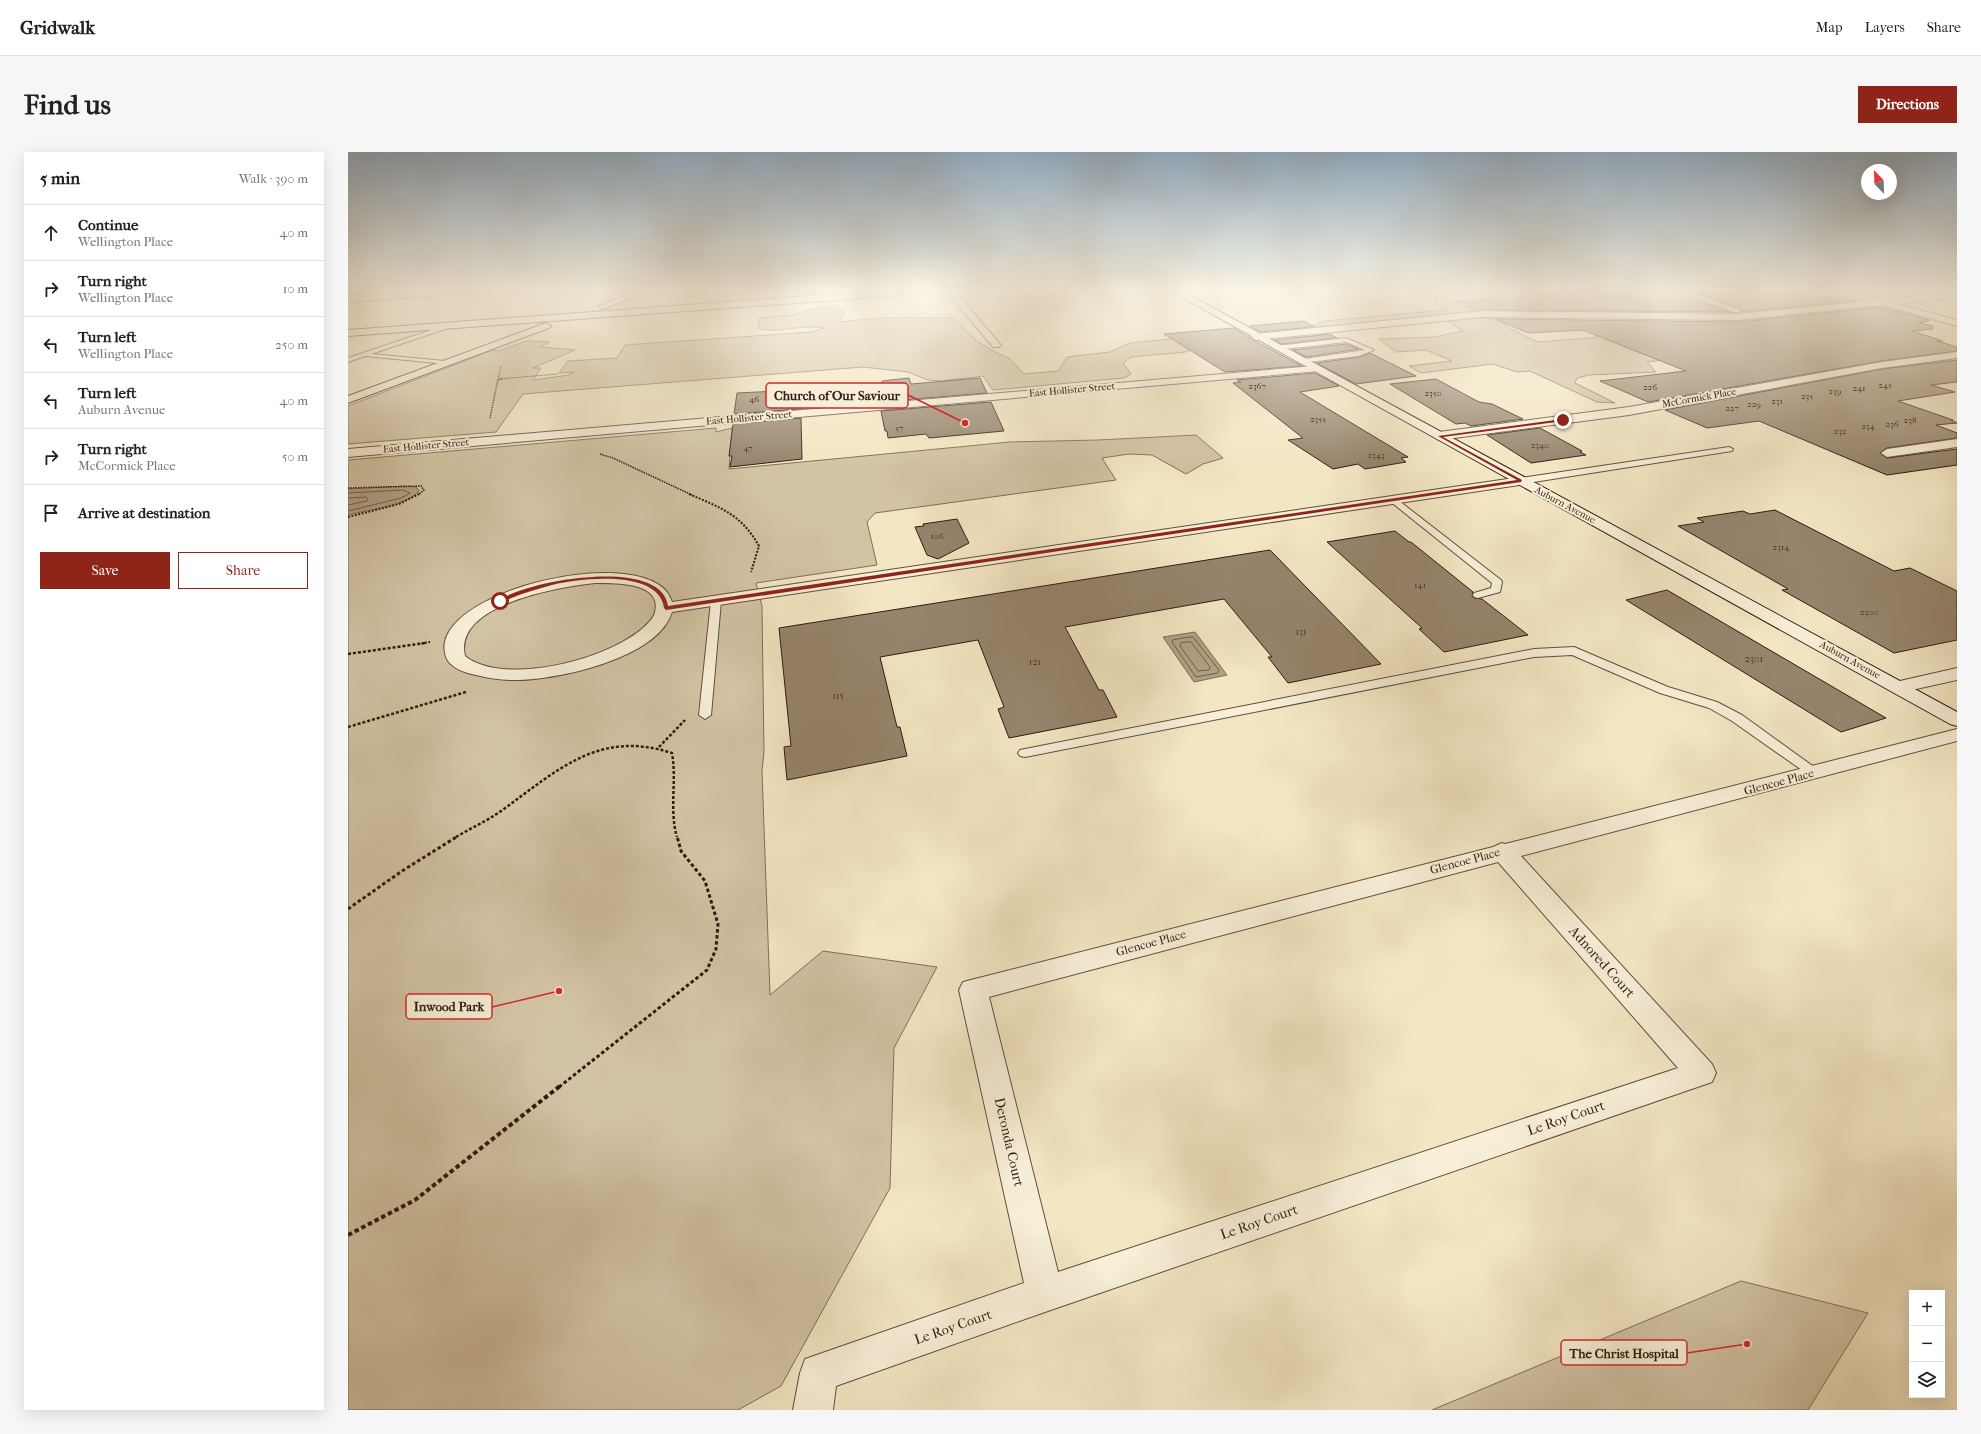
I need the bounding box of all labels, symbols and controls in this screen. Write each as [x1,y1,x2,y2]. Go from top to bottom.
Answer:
text: Gridwalk [20,17,95,39]
text: Map [1816,19,1843,36]
text: Layers [1865,19,1905,36]
text: Share [1927,19,1961,36]
button: Directions [1858,86,1957,123]
text: Find us [24,88,111,121]
north arrow [1861,164,1897,200]
text: 5 min [40,168,80,188]
text: Walk · 390 m [239,171,308,186]
text: Continue [78,216,138,234]
icon: ahead [40,222,62,244]
text: 40 m [280,225,308,240]
text: Wellington Place [78,234,173,249]
text: Turn right [78,272,147,290]
icon: right [40,278,62,300]
text: 10 m [283,281,308,296]
text: Wellington Place [78,290,173,305]
text: Turn left [78,328,136,346]
icon: left [40,334,62,356]
text: 250 m [275,337,308,352]
text: Wellington Place [78,346,173,361]
street label: East Hollister Street [1028,380,1116,400]
house number: 245 [1878,380,1892,390]
house number: 2367 [1248,381,1266,391]
house number: 226 [1643,382,1657,392]
callout: Church of Our Saviour [766,383,908,408]
house number: 241 [1852,383,1866,393]
text: Turn left [78,384,136,402]
street label: McCormick Place [1661,386,1737,410]
house number: 239 [1828,386,1842,396]
text: Church of Our Saviour [774,388,901,403]
house number: 2350 [1424,388,1442,398]
icon: left [40,390,62,412]
house number: 235 [1801,391,1813,401]
text: 40 m [280,393,308,408]
house number: 46 [749,394,759,404]
house number: 231 [1771,396,1783,406]
house number: 229 [1747,399,1761,409]
text: Auburn Avenue [78,402,165,417]
house number: 227 [1725,403,1739,413]
street label: East Hollister Street [705,408,793,428]
route end [1554,411,1572,429]
house number: 2355 [1310,414,1326,424]
house number: 238 [1904,415,1917,425]
house number: 236 [1885,419,1899,429]
house number: 234 [1861,421,1875,431]
house number: 57 [895,423,904,433]
house number: 232 [1834,426,1847,436]
street label: East Hollister Street [382,436,470,456]
text: Turn right [78,440,147,458]
house number: 2340 [1531,440,1549,450]
house number: 47 [743,443,753,453]
icon: right [40,446,62,468]
text: 50 m [282,449,308,464]
house number: 2343 [1367,450,1385,460]
text: McCormick Place [78,458,176,473]
street label: Auburn Avenue [1532,483,1598,526]
icon: arrive [40,502,62,524]
text: Arrive at destination [78,504,210,522]
house number: 106 [931,531,944,541]
house number: 2314 [1773,542,1790,552]
button: Save [40,552,170,589]
button: Share [178,552,308,589]
house number: 141 [1414,580,1426,590]
route start [491,592,509,610]
house number: 2300 [1860,607,1878,617]
house number: 131 [1295,626,1307,638]
street label: Auburn Avenue [1817,638,1882,682]
house number: 2301 [1745,653,1763,665]
house number: 121 [1029,656,1041,668]
house number: 115 [832,690,844,702]
street label: Glencoe Place [1743,766,1816,798]
street label: Glencoe Place [1429,845,1502,877]
street label: Adnored Court [1565,922,1639,1001]
street label: Glencoe Place [1115,927,1188,959]
callout: Inwood Park [406,994,492,1019]
text: Inwood Park [414,999,486,1014]
street label: Deronda Court [990,1096,1028,1188]
street label: Le Roy Court [1525,1097,1607,1139]
street label: Le Roy Court [1218,1201,1300,1243]
map controls [1909,1290,1945,1398]
button: + [1909,1290,1945,1326]
street label: Le Roy Court [912,1306,994,1348]
button: − [1909,1326,1945,1362]
callout: The Christ Hospital [1561,1340,1687,1365]
text: The Christ Hospital [1568,1346,1679,1362]
button: layers [1909,1362,1945,1398]

